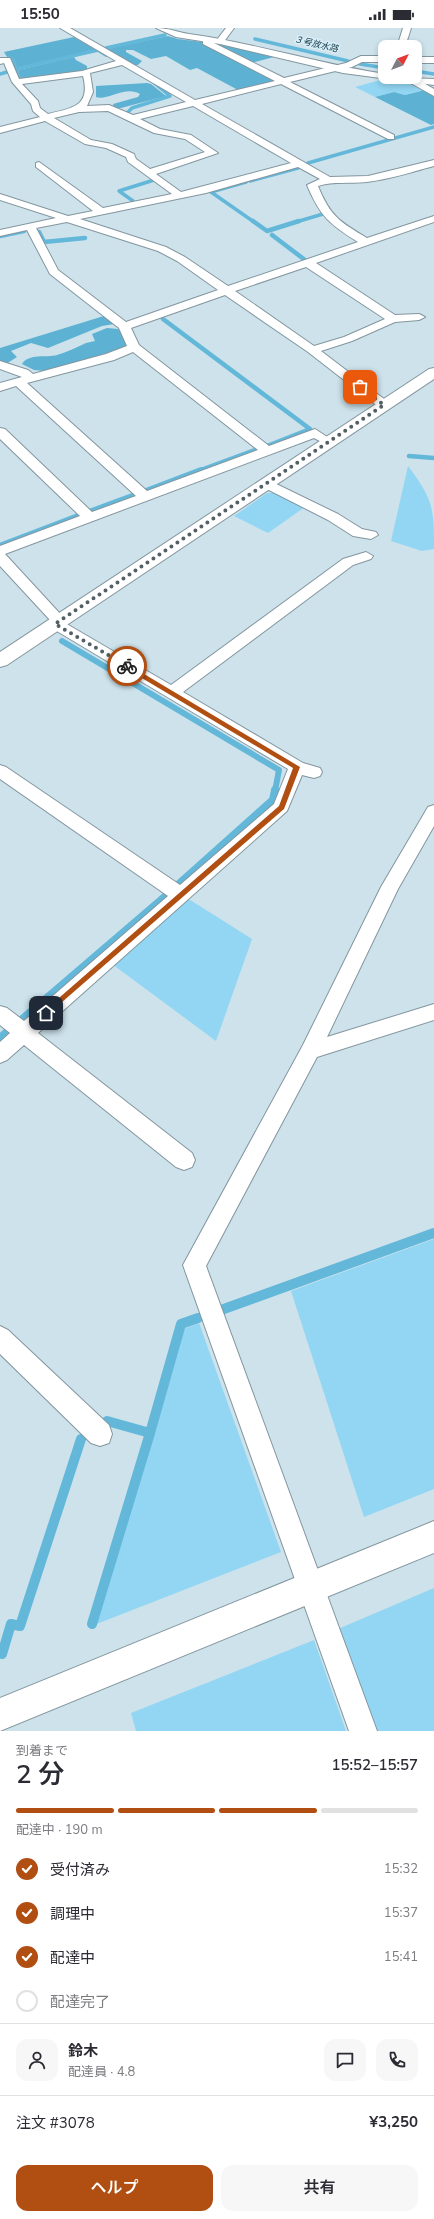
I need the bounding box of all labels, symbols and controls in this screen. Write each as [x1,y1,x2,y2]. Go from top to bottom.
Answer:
text: 15:50 [20,4,60,24]
water label: ３号放水路 [293,33,340,55]
north arrow [378,40,422,84]
map controls [378,40,422,84]
pin [343,370,377,404]
icon: bag [349,376,371,398]
courier [107,646,147,686]
icon: bike [116,655,138,677]
pin [29,996,63,1030]
icon: home [35,1002,57,1024]
text: 到着まで [16,1742,68,1760]
text: 15:52–15:57 [331,1755,418,1775]
text: 2 分 [16,1757,64,1792]
text: 配達中 · 190 m [16,1821,103,1839]
icon: check [16,1858,38,1880]
text: 受付済み [50,1860,110,1880]
text: 15:32 [384,1860,418,1878]
icon: check [16,1902,38,1924]
text: 調理中 [50,1904,95,1924]
text: 15:37 [384,1904,418,1922]
icon: check [16,1946,38,1968]
text: 配達中 [50,1948,95,1968]
text: 15:41 [384,1948,418,1966]
text: 配達完了 [50,1992,110,2012]
button: person [16,2039,58,2081]
button: chat [324,2039,366,2081]
button: phone [376,2039,418,2081]
text: 鈴木 [68,2041,98,2061]
text: 配達員 · 4.8 [68,2063,135,2081]
text: ¥3,250 [369,2112,418,2132]
text: 注文 #3078 [16,2113,95,2133]
button: ヘルプ [16,2165,213,2211]
button: 共有 [221,2165,418,2211]

